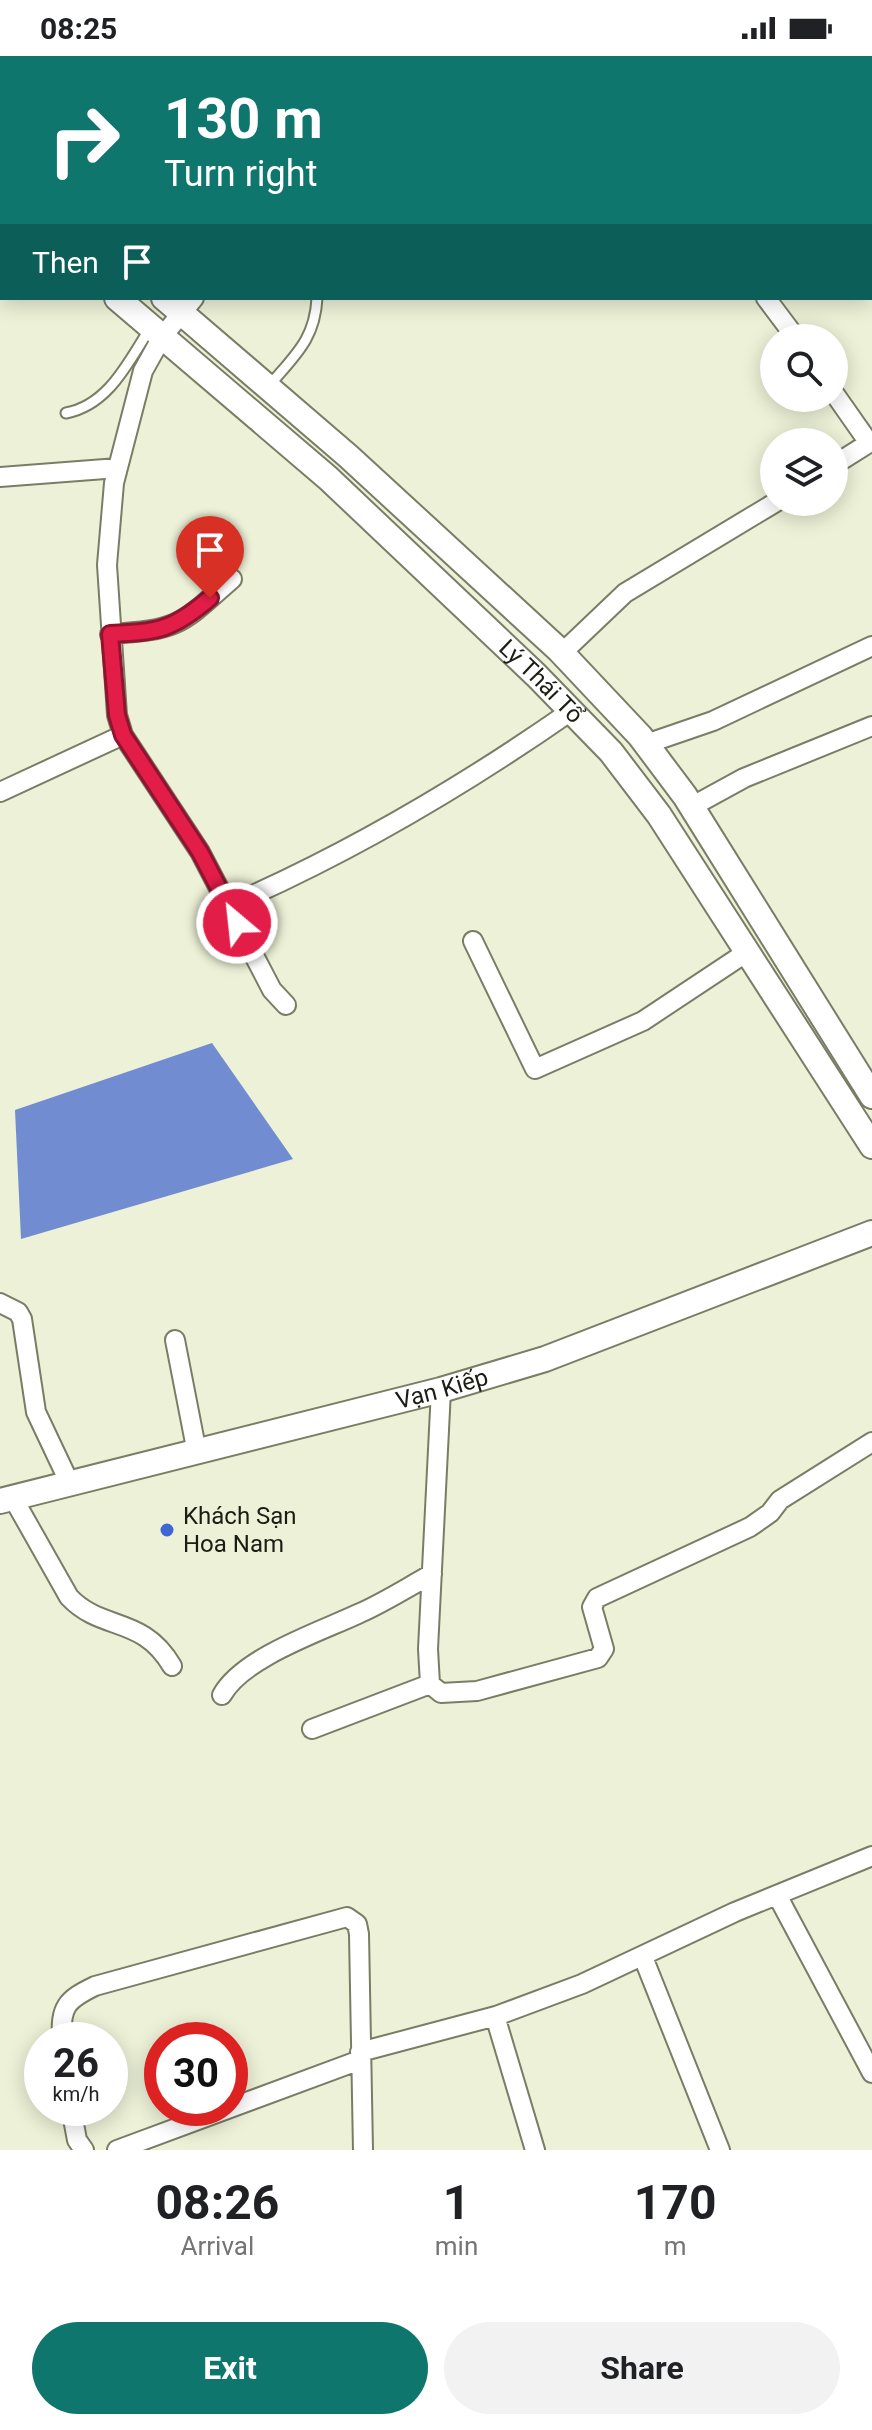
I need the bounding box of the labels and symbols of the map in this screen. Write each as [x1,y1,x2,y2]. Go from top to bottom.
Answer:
pin [176,516,244,598]
street label: Lý Thái Tổ [493,634,589,729]
position arrow [195,881,279,965]
street label: Vạn Kiếp [393,1363,491,1415]
place label: Khách Sạn Hoa Nam [183,1502,297,1558]
marker: Khách Sạn Hoa Nam [158,1521,176,1539]
speed limit sign: 30 [144,2022,248,2126]

